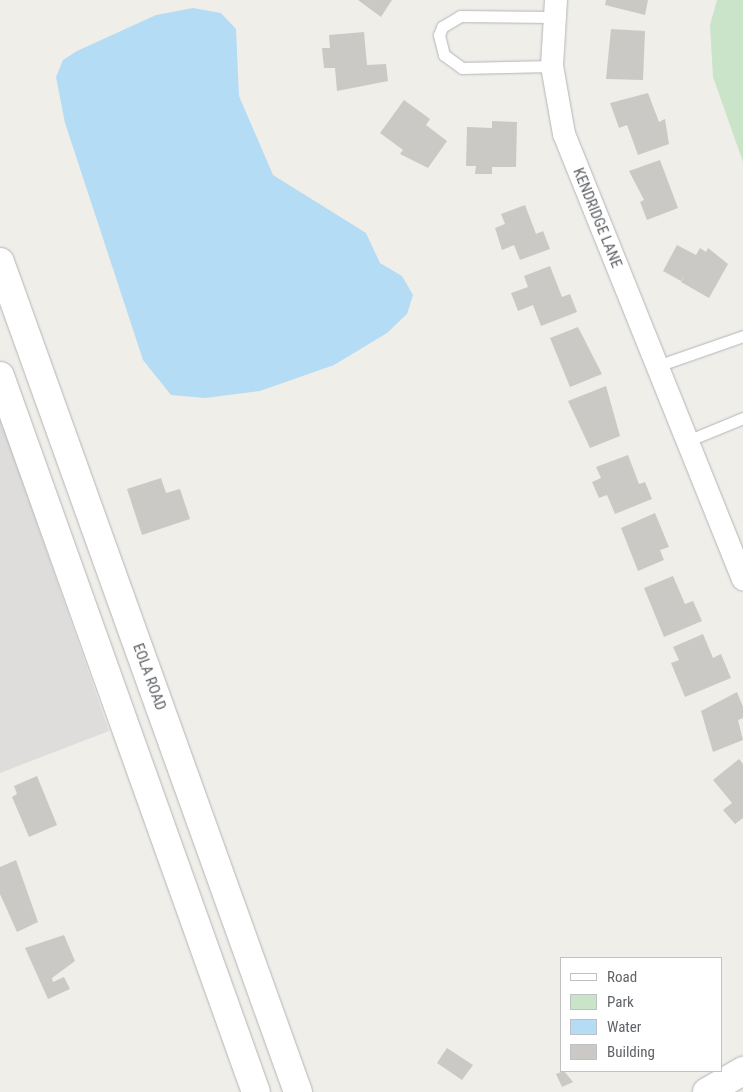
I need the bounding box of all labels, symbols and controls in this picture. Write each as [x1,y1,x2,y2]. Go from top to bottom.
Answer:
street label: KENDRIDGE LANE [569,165,625,271]
street label: EOLA ROAD [129,641,169,713]
legend [560,957,723,1072]
text: Road [607,968,637,986]
text: Park [607,993,634,1011]
text: Water [607,1018,641,1036]
text: Building [607,1043,655,1061]

